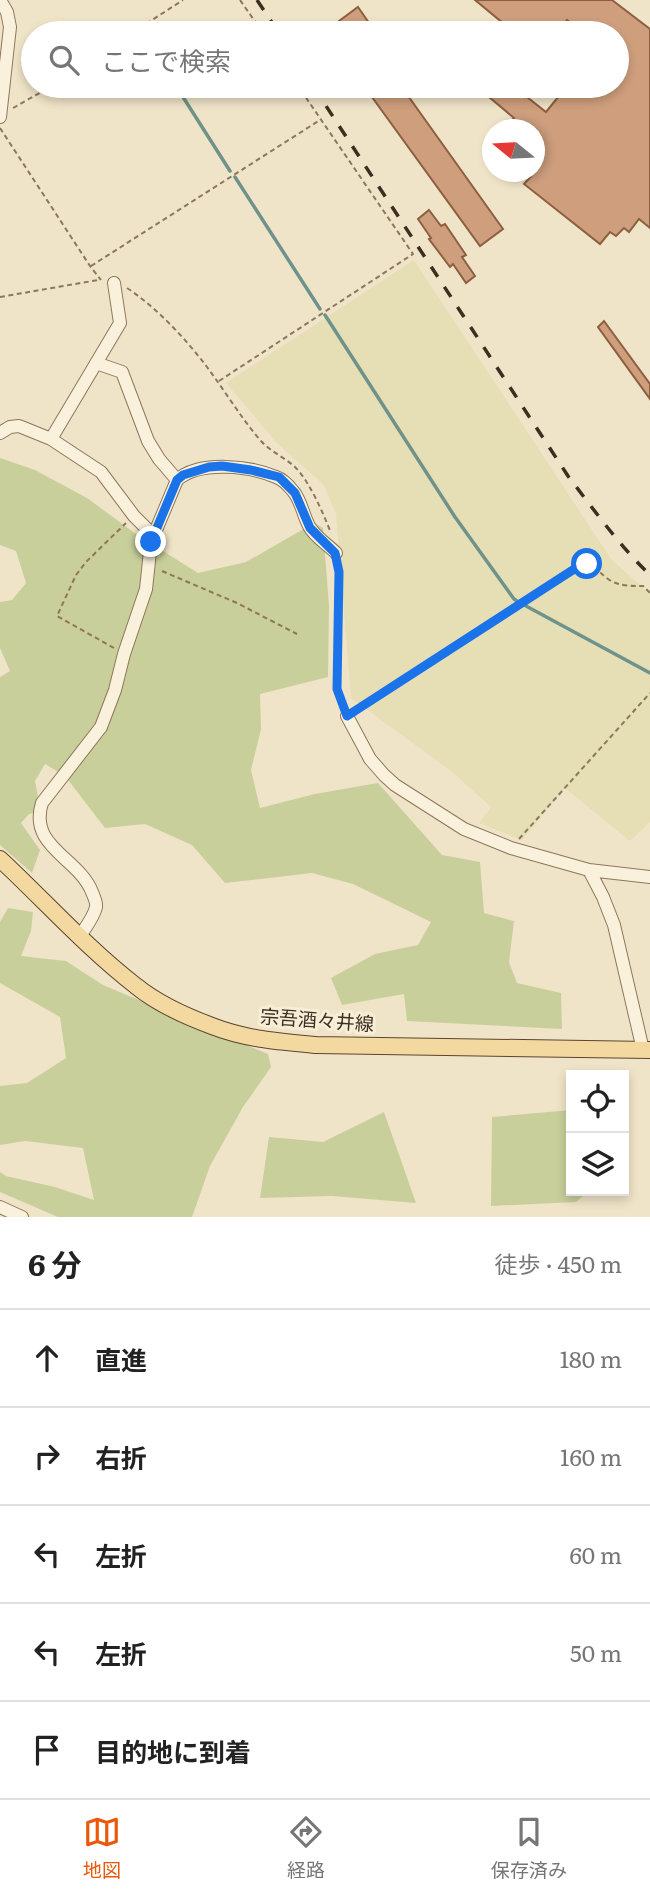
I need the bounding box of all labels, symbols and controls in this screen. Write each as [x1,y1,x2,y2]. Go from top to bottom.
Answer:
search box [21,21,629,98]
text: ここで検索 [101,40,231,79]
icon: search [45,41,83,79]
north arrow [482,119,545,182]
route end [135,526,166,557]
route start [571,548,602,579]
street label: 宗吾酒々井線 [259,1001,375,1037]
map controls [566,1070,629,1196]
button: locate [566,1070,629,1133]
button: layers [566,1133,629,1196]
text: 6 分 [28,1241,82,1285]
text: 徒歩 · 450 m [495,1246,622,1280]
icon: ahead [28,1339,66,1377]
text: 直進 [95,1339,147,1378]
text: 180 m [560,1341,622,1375]
icon: right [28,1437,66,1475]
text: 右折 [95,1437,147,1476]
text: 160 m [560,1439,622,1473]
icon: left [28,1535,66,1573]
text: 左折 [95,1535,147,1574]
text: 60 m [569,1537,622,1571]
icon: left [28,1633,66,1671]
text: 左折 [95,1633,147,1672]
text: 50 m [570,1635,622,1669]
icon: arrive [28,1731,66,1769]
text: 目的地に到着 [95,1731,251,1770]
tab: 地図 [83,1813,121,1883]
tab: 経路 [287,1813,325,1883]
tab: 保存済み [491,1813,567,1883]

